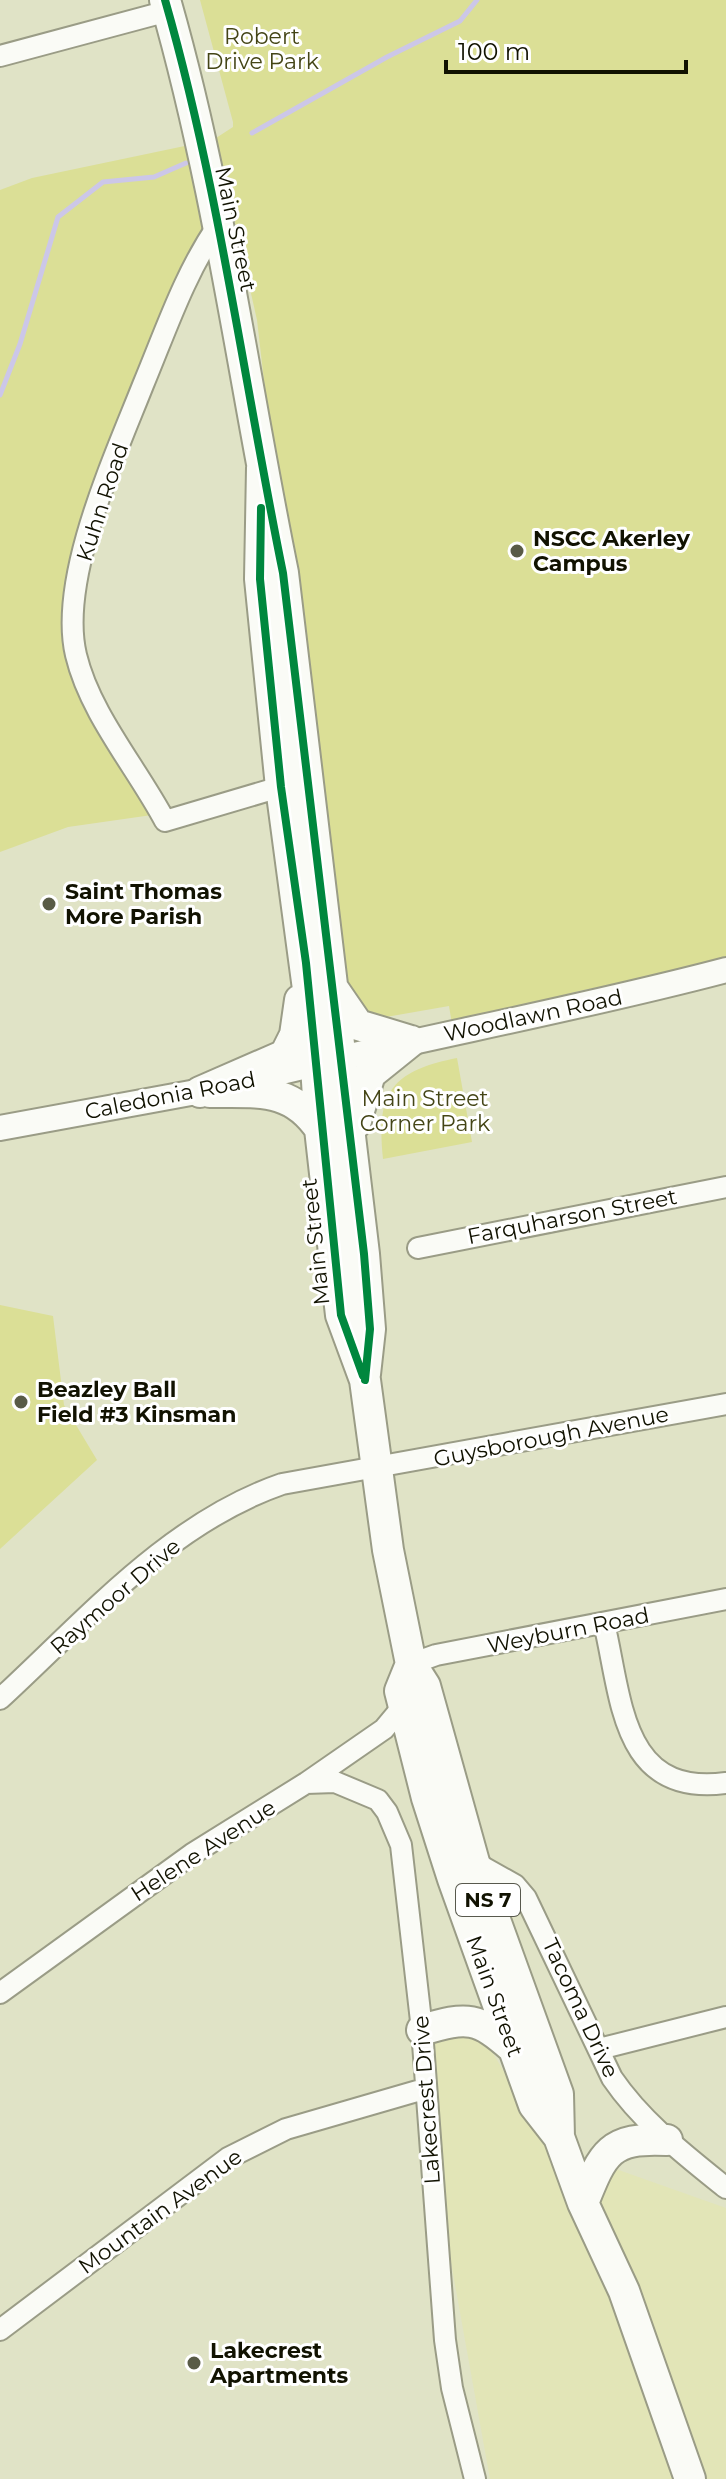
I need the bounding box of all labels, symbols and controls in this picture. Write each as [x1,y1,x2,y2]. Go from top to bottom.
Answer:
park label: Robert Drive Park [205,23,320,75]
scale bar [446,24,686,74]
text: 100 m [458,37,530,66]
street label: Main Street [209,164,262,294]
street label: Kuhn Road [71,439,134,565]
place label: NSCC Akerley Campus [533,525,691,577]
marker: NSCC Akerley Campus [508,542,526,560]
place label: Saint Thomas More Parish [65,878,222,930]
marker: Saint Thomas More Parish [40,895,58,913]
street label: Woodlawn Road [441,983,625,1048]
street label: Caledonia Road [82,1066,258,1125]
park label: Main Street Corner Park [360,1085,491,1137]
street label: Main Street [295,1177,336,1307]
street label: Farquharson Street [465,1183,679,1250]
place label: Beazley Ball Field #3 Kinsman [37,1376,236,1428]
marker: Beazley Ball Field #3 Kinsman [12,1393,30,1411]
street label: Guysborough Avenue [431,1400,671,1473]
street label: Raymoor Drive [45,1533,186,1660]
street label: Weyburn Road [485,1602,652,1659]
street label: Helene Avenue [126,1794,281,1907]
road number: NS 7 [456,1884,520,1916]
street label: Main Street [460,1932,529,2061]
street label: Tacoma Drive [536,1934,625,2082]
street label: Lakecrest Drive [407,2015,446,2185]
street label: Mountain Avenue [73,2143,247,2280]
place label: Lakecrest Apartments [209,2337,349,2389]
marker: Lakecrest Apartments [185,2354,203,2372]

